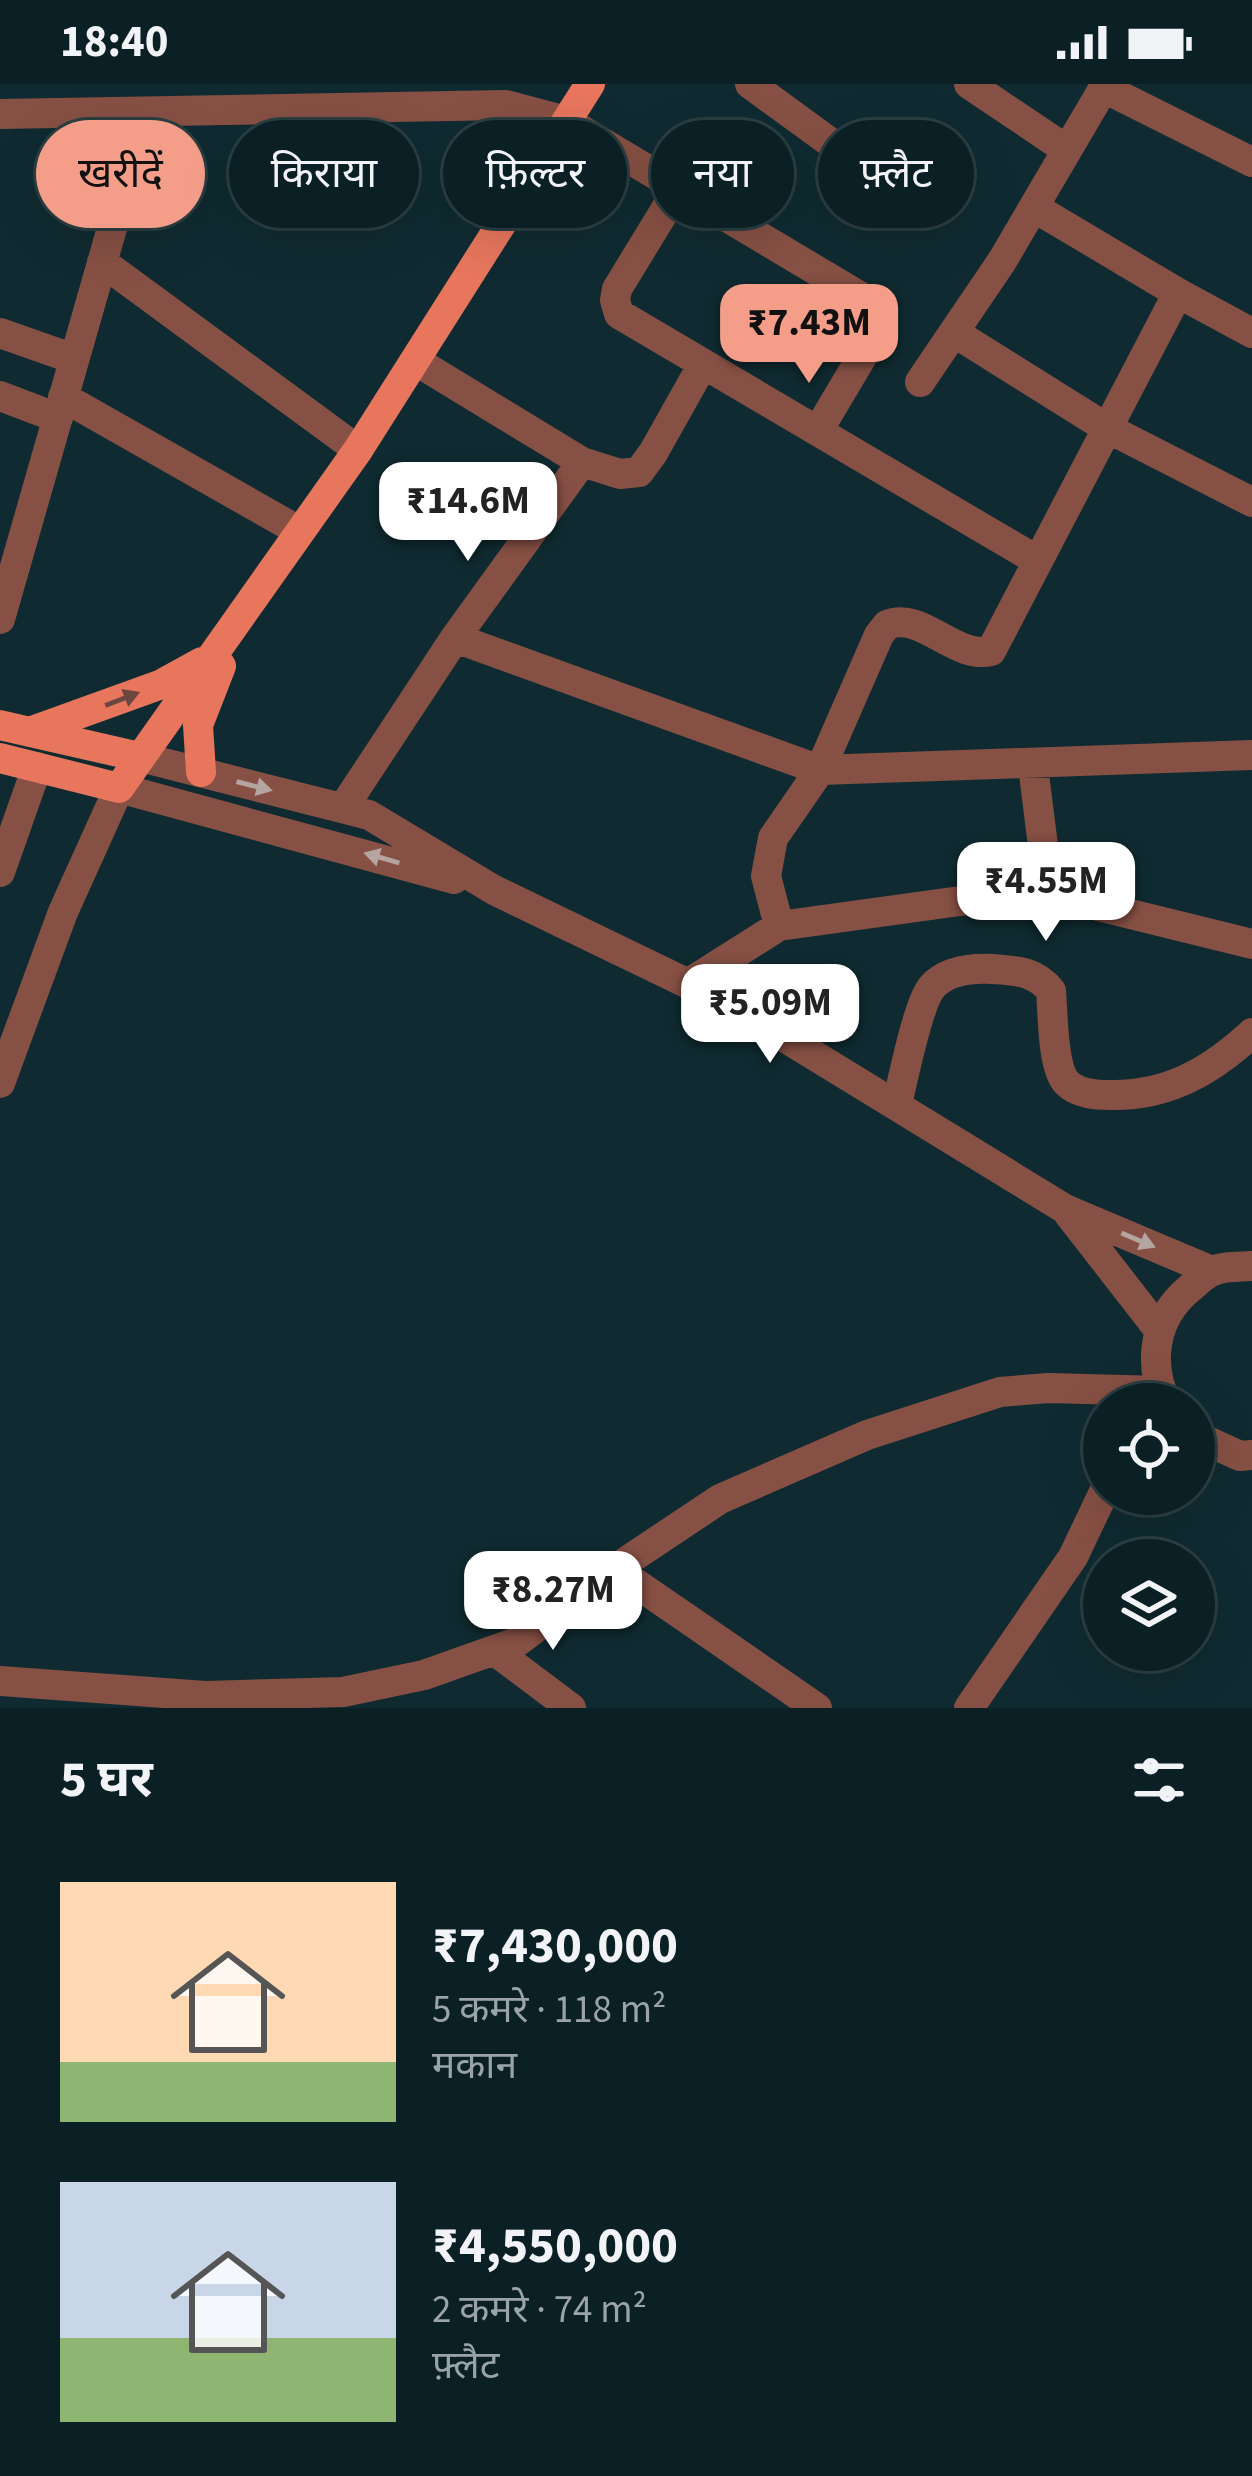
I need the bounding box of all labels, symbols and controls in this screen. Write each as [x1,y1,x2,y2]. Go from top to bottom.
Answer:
text: 18:40 [60,10,169,74]
chip: खरीदें [36,120,205,228]
chip: किराया [229,120,419,228]
chip: फ़िल्टर [443,120,627,228]
chip: नया [651,120,794,228]
chip: फ़्लैट [818,120,974,228]
pin: ₹7.43M [711,284,907,386]
text: ₹7.43M [747,295,871,351]
pin: ₹14.6M [370,462,566,564]
text: ₹14.6M [406,473,530,529]
one-way arrow [104,689,140,708]
one-way arrow [235,777,272,796]
pin: ₹4.55M [948,842,1144,944]
one-way arrow [363,848,400,867]
text: ₹4.55M [984,853,1108,909]
pin: ₹5.09M [672,964,868,1066]
text: ₹5.09M [708,975,832,1031]
one-way arrow [1121,1231,1157,1250]
map controls [1083,1383,1215,1671]
button: locate [1083,1383,1215,1515]
button: layers [1083,1539,1215,1671]
pin: ₹8.27M [455,1551,651,1653]
text: ₹8.27M [491,1562,615,1618]
text: 5 घर [60,1744,153,1816]
icon: filters [1126,1747,1192,1813]
text: ₹7,430,000 [432,1910,678,1982]
icon: home [156,1930,300,2074]
text: 5 कमरे · 118 m² [432,1982,666,2038]
text: मकान [432,2038,517,2094]
text: ₹4,550,000 [432,2210,678,2282]
icon: home [156,2230,300,2374]
text: 2 कमरे · 74 m² [432,2282,647,2338]
text: फ़्लैट [432,2338,499,2394]

